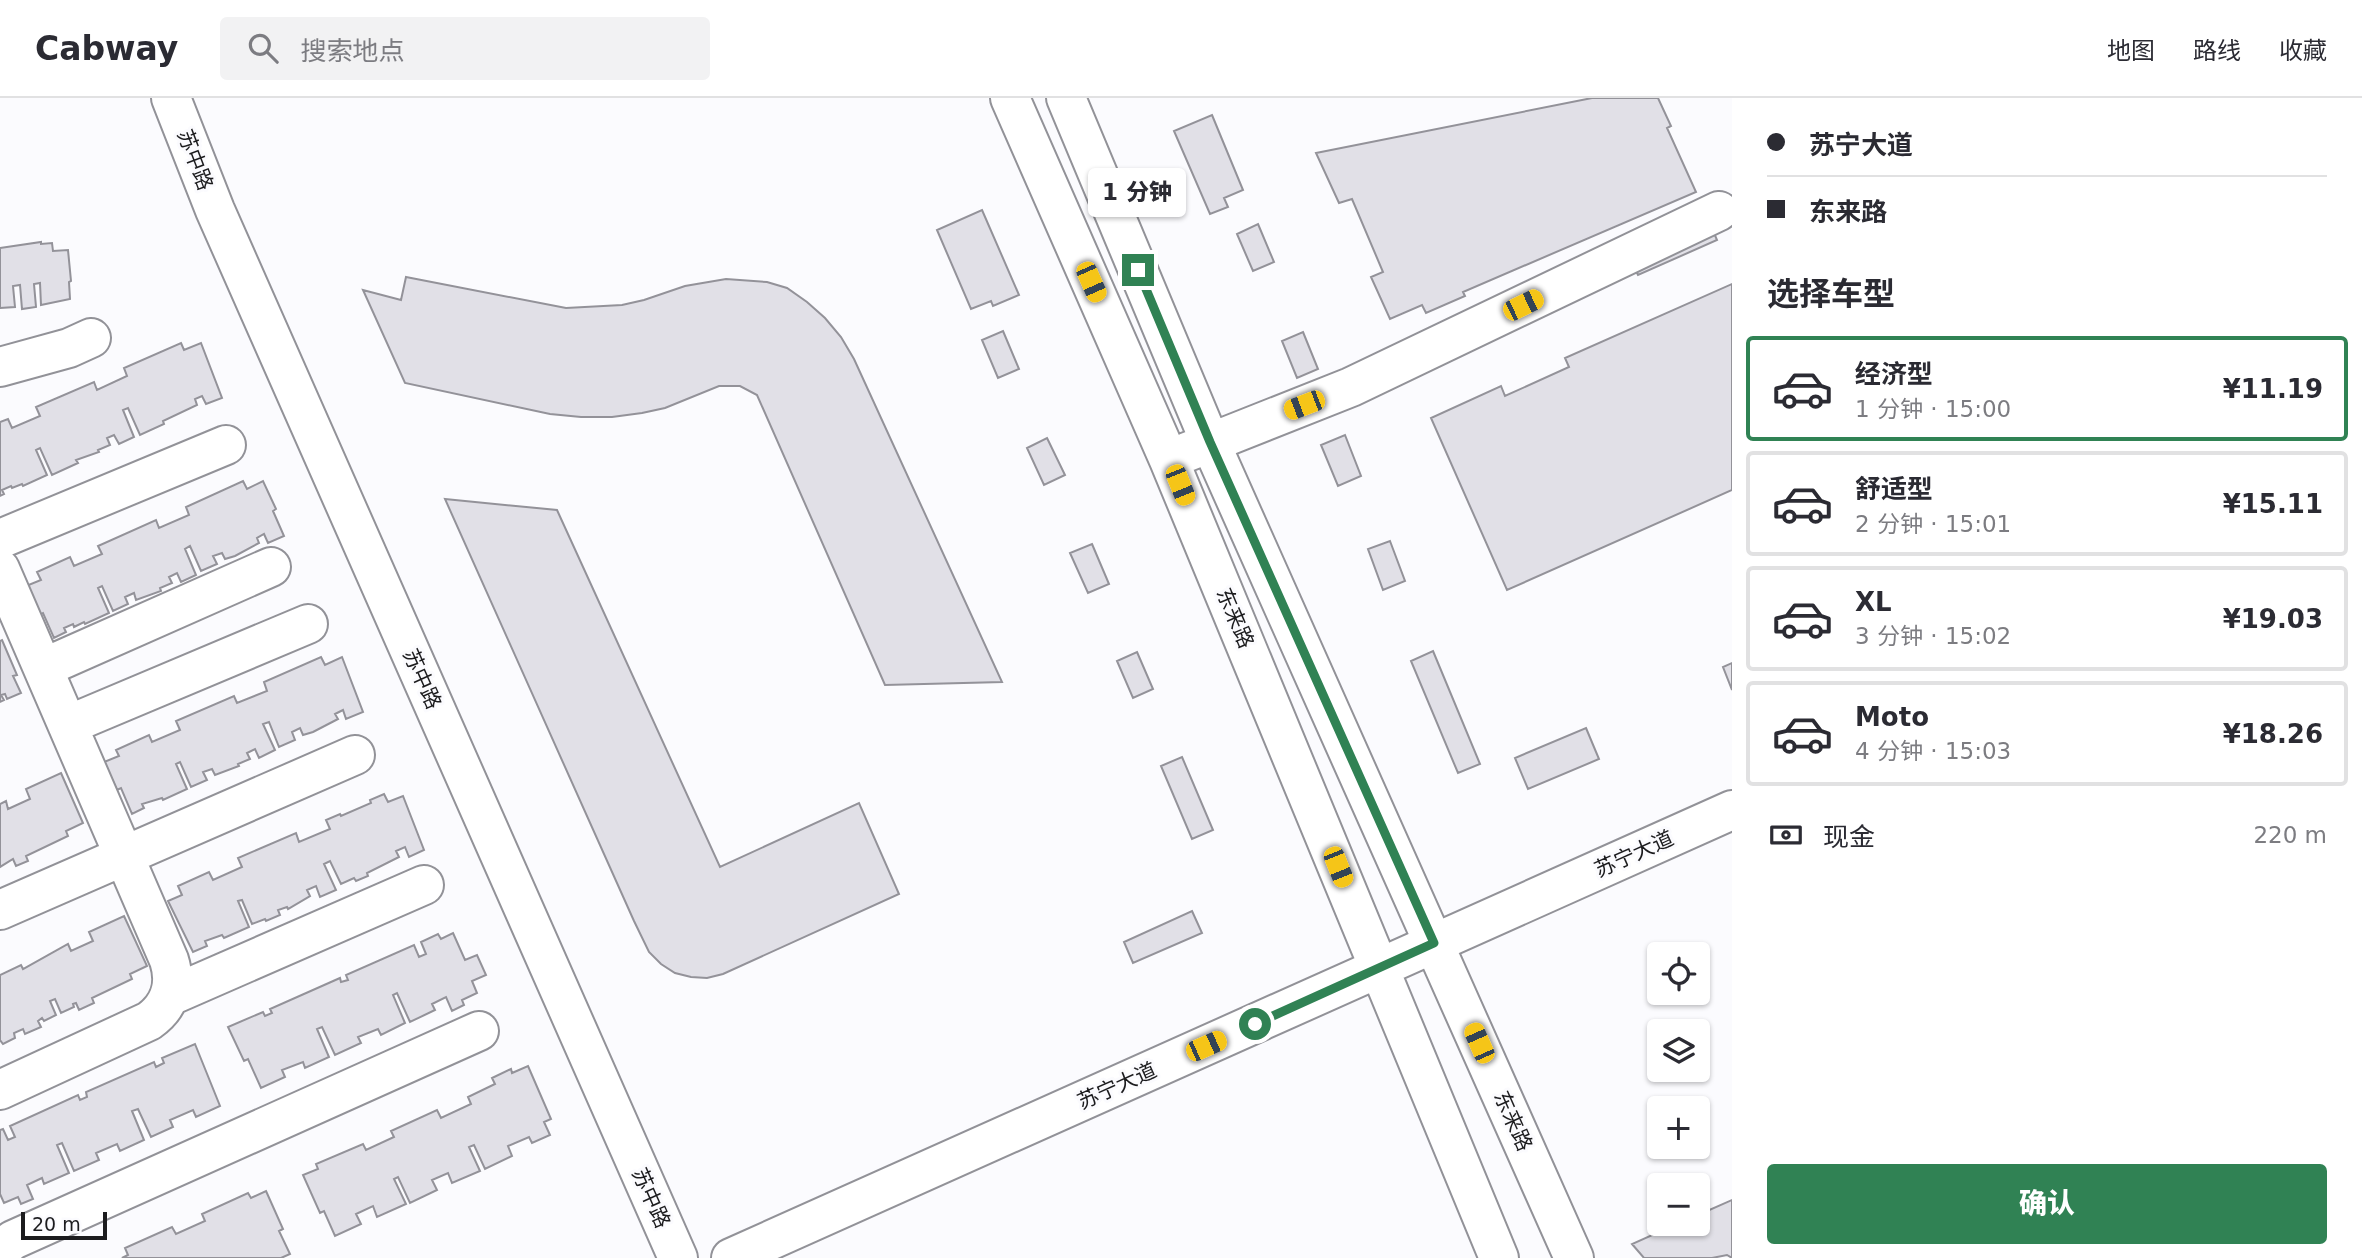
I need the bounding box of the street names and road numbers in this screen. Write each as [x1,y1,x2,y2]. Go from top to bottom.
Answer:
street label: 苏中路 [173,126,217,194]
street label: 东来路 [1212,584,1258,652]
street label: 苏中路 [398,645,446,713]
street label: 苏宁大道 [1591,826,1677,882]
street label: 苏宁大道 [1074,1058,1160,1114]
street label: 东来路 [1489,1087,1537,1155]
street label: 苏中路 [627,1164,675,1232]

